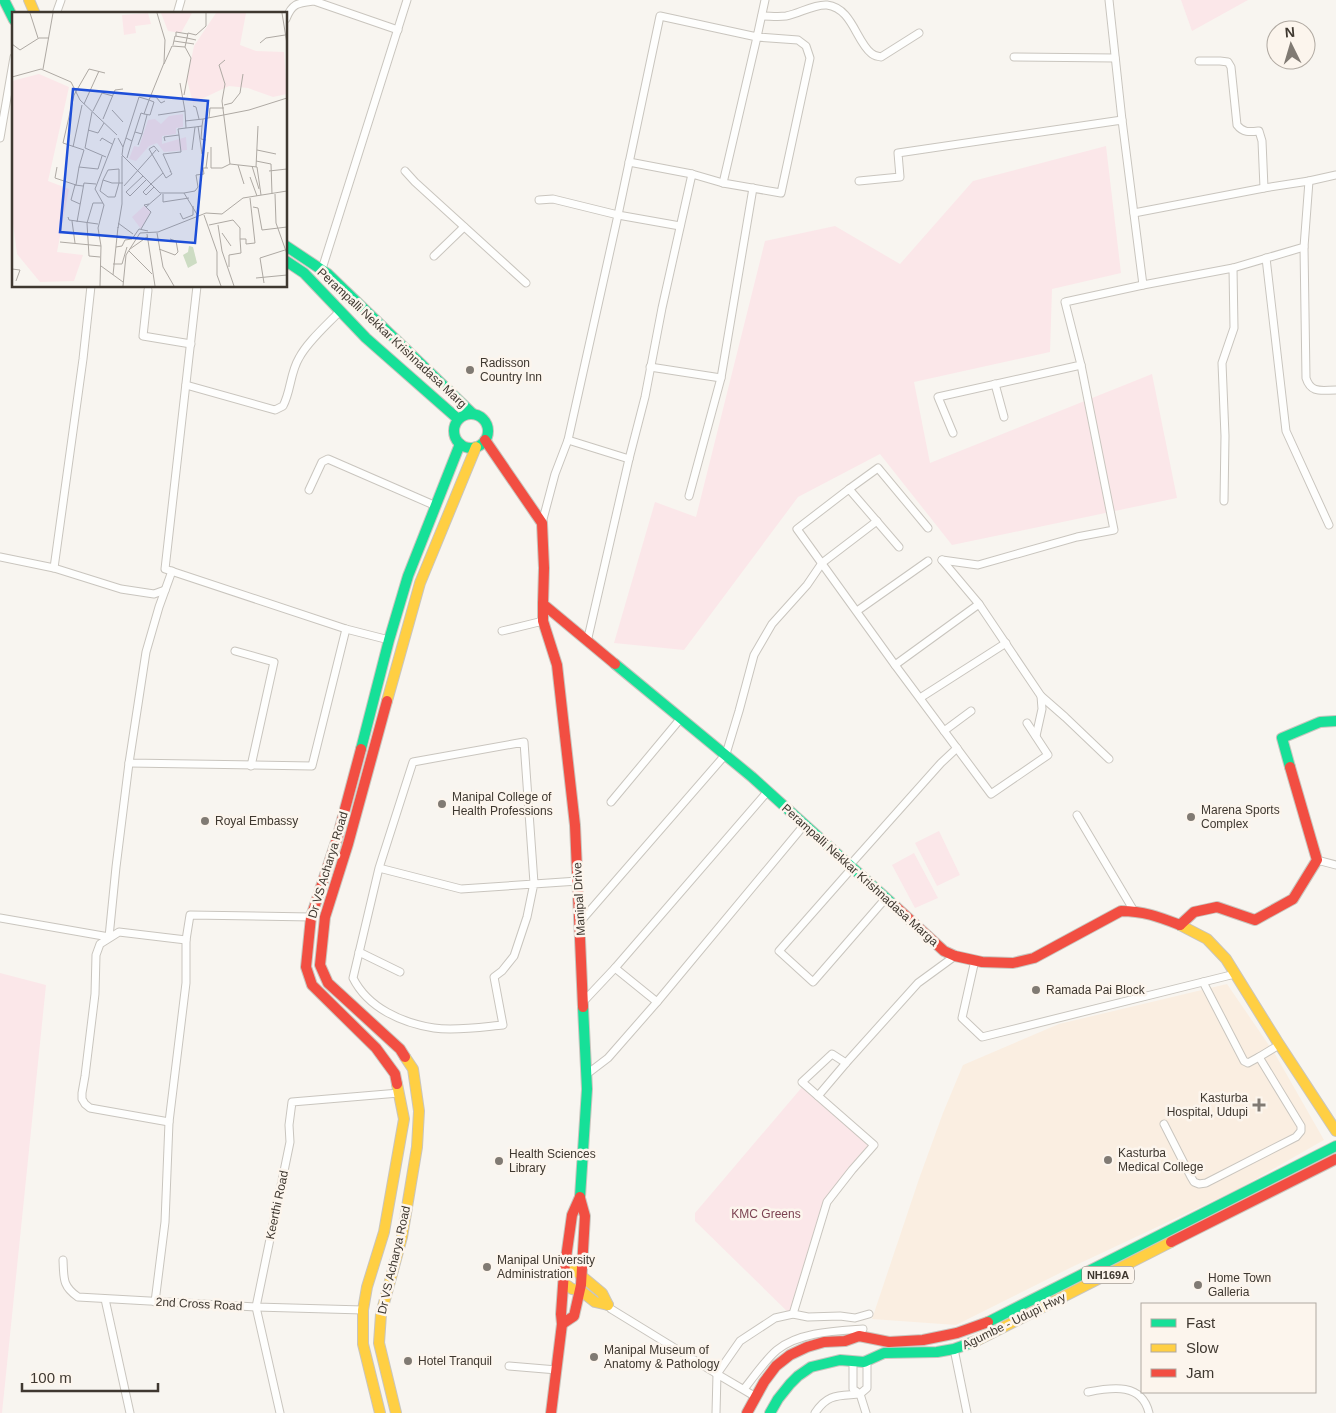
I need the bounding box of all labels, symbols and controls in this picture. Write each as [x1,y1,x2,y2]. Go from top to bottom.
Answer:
inset map [12,12,288,288]
north arrow [1266,20,1316,70]
text: N [1284,24,1296,40]
street label: Perampalli Nekkar Krishnadasa Marg [315,265,469,411]
place label: Radisson Country Inn [480,356,542,384]
marker: Radisson Country Inn [464,364,476,376]
place label: Manipal College of Health Professions [452,790,553,818]
marker: Manipal College of Health Professions [436,798,448,810]
street label: Perampalli Nekkar Krishnadasa Marga [779,801,941,949]
place label: Marena Sports Complex [1201,803,1280,831]
street label: Dr VS Acharya Road [305,810,351,920]
marker: Marena Sports Complex [1185,811,1197,823]
place label: Royal Embassy [215,814,298,828]
marker: Royal Embassy [199,815,211,827]
street label: Manipal Drive [570,862,588,936]
place label: Ramada Pai Block [1046,983,1146,997]
marker: Ramada Pai Block [1030,984,1042,996]
place label: Kasturba Hospital, Udupi [1167,1091,1248,1119]
marker: Kasturba Hospital, Udupi [1252,1098,1266,1112]
place label: Kasturba Medical College [1118,1146,1204,1174]
place label: Health Sciences Library [509,1147,596,1175]
marker: Kasturba Medical College [1102,1154,1114,1166]
marker: Health Sciences Library [493,1155,505,1167]
street label: Keerthi Road [263,1169,291,1241]
street label: Dr VS Acharya Road [375,1204,413,1316]
park label: KMC Greens [731,1207,801,1221]
place label: Manipal University Administration [497,1253,595,1281]
marker: Manipal University Administration [481,1261,493,1273]
road number: NH169A [1082,1266,1134,1284]
place label: Home Town Galleria [1208,1271,1271,1299]
marker: Home Town Galleria [1192,1279,1204,1291]
street label: Agumbe - Udupi Hwy [960,1290,1068,1352]
street label: 2nd Cross Road [155,1295,243,1313]
legend [1141,1303,1316,1393]
text: Fast [1186,1314,1216,1331]
text: Slow [1186,1339,1219,1356]
place label: Manipal Museum of Anatomy & Pathology [604,1343,719,1371]
marker: Manipal Museum of Anatomy & Pathology [588,1351,600,1363]
place label: Hotel Tranquil [418,1354,492,1368]
marker: Hotel Tranquil [402,1355,414,1367]
scale bar [22,1360,159,1392]
text: Jam [1186,1364,1214,1381]
text: 100 m [30,1369,72,1386]

